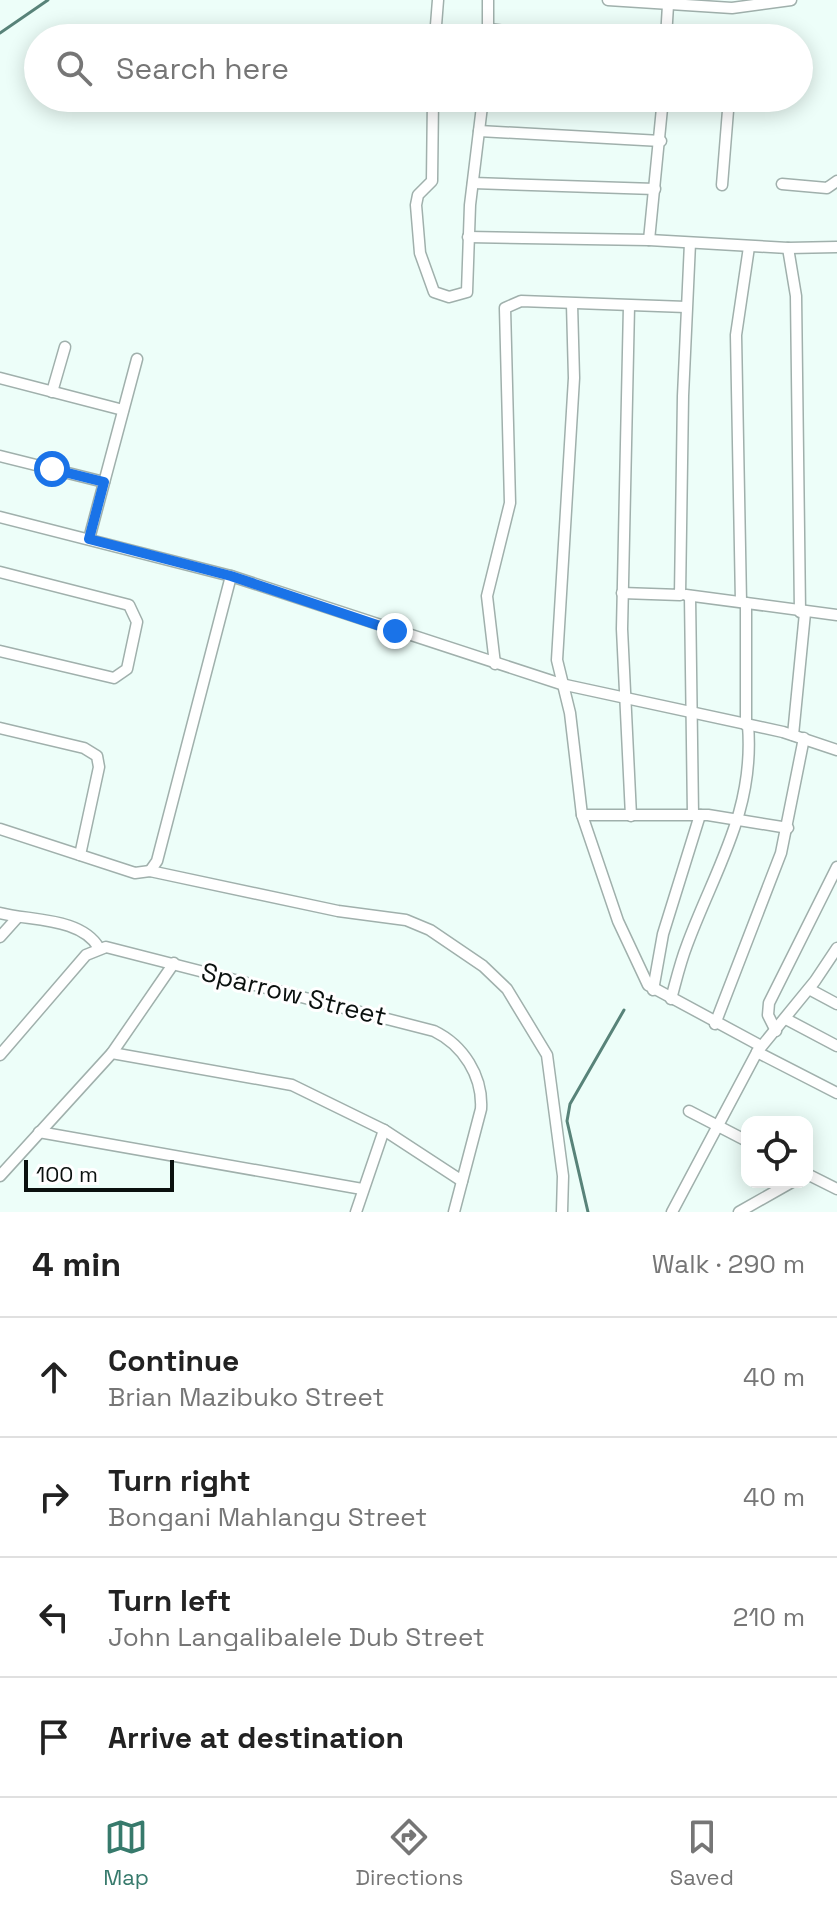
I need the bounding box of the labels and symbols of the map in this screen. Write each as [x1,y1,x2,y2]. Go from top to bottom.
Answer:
route start [34,451,70,487]
route end [377,613,413,649]
street label: Sparrow Street [198,955,390,1033]
scale bar [24,1156,174,1192]

